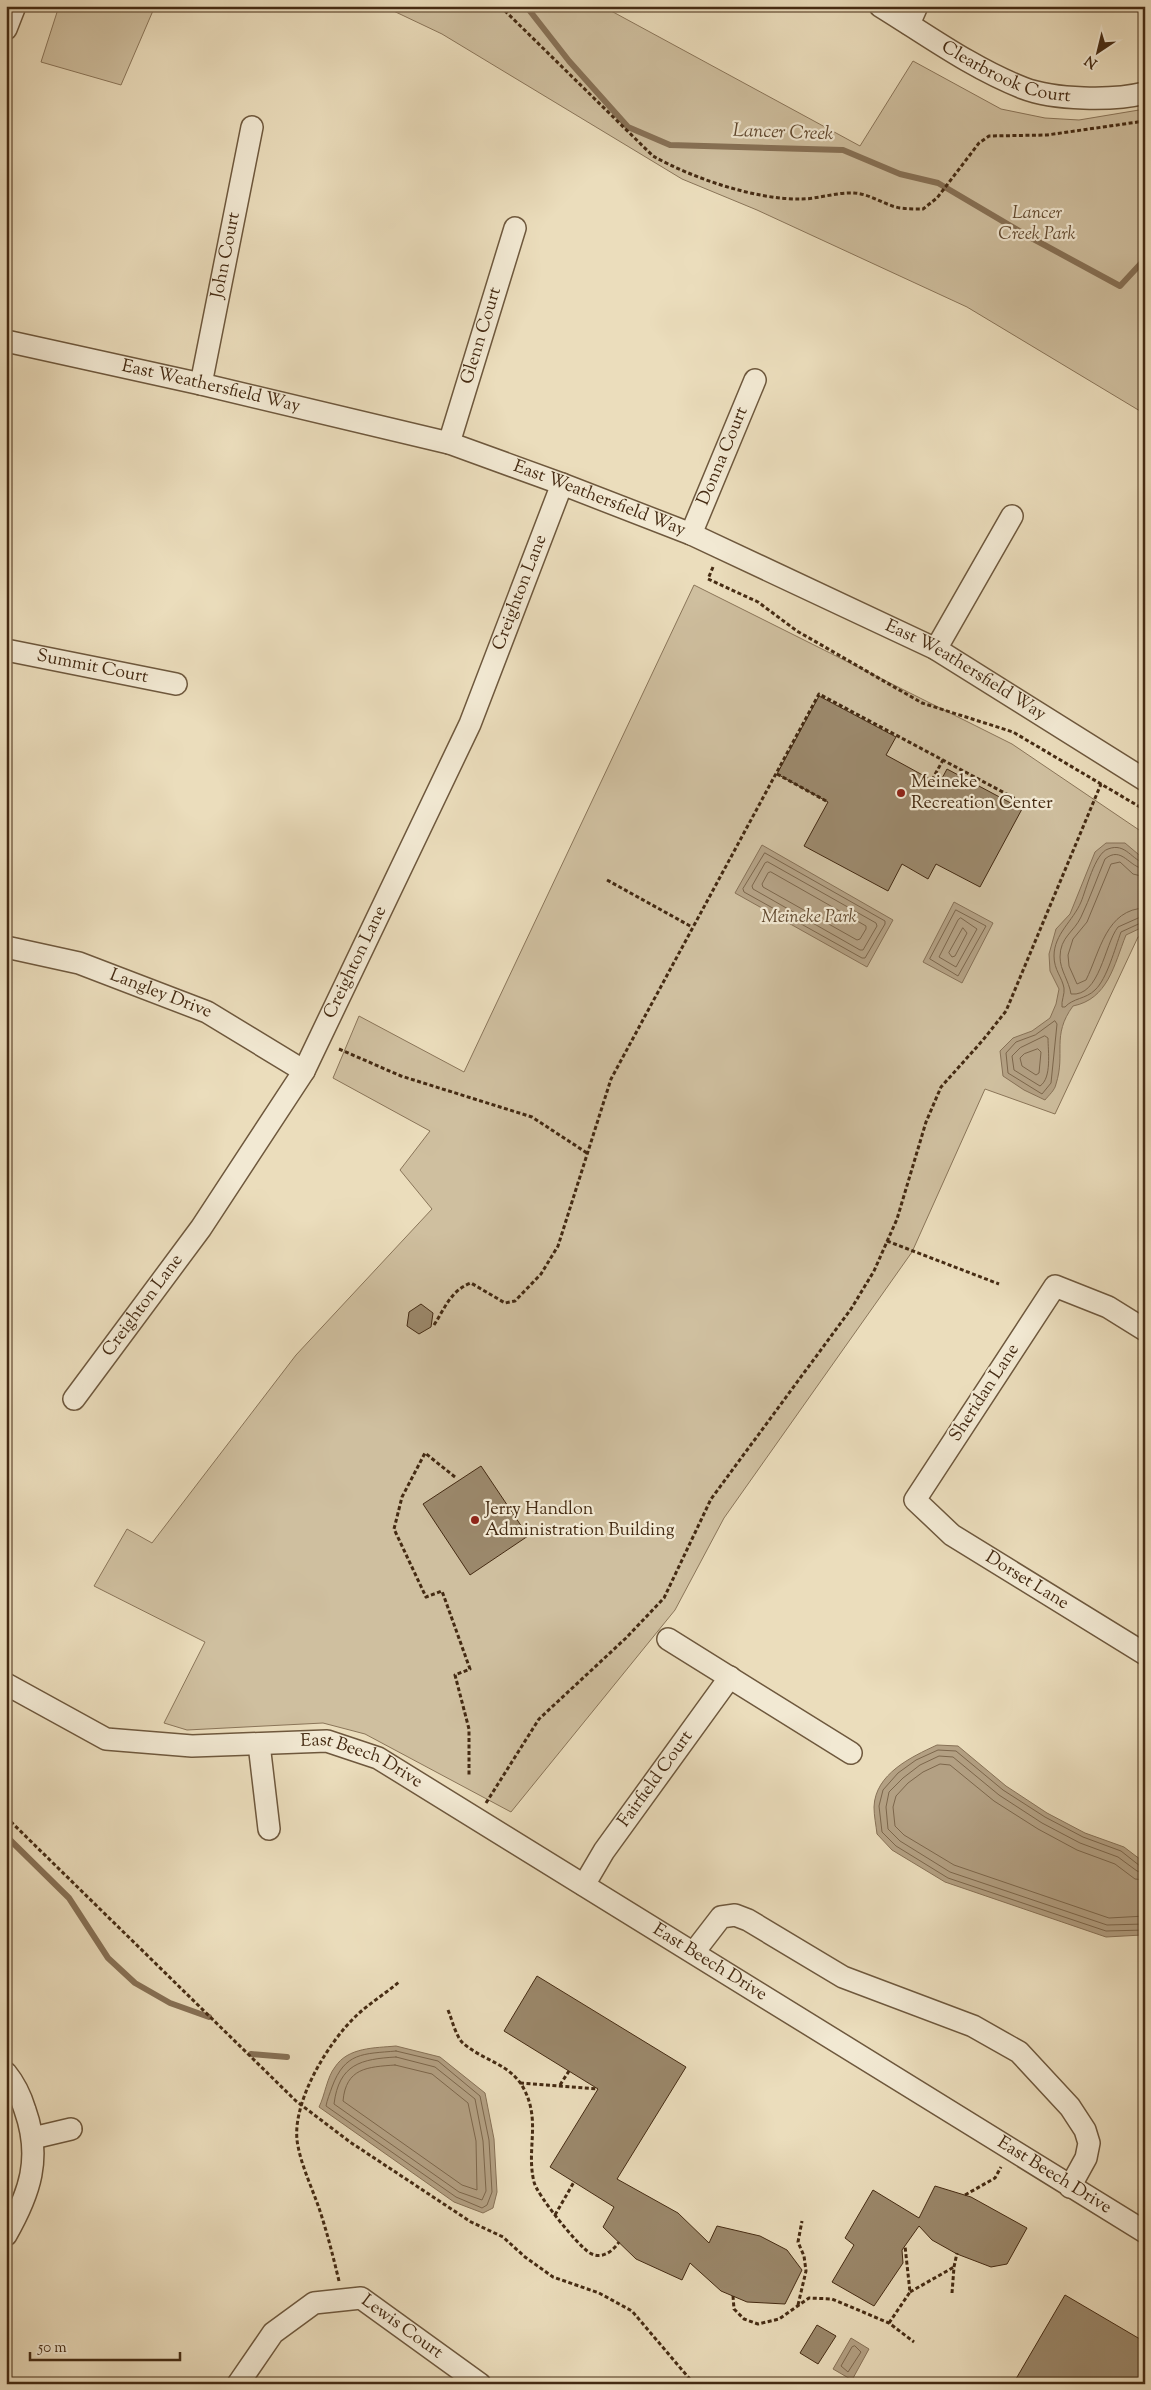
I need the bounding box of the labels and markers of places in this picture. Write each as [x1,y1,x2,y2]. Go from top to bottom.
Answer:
place label: Meineke Recreation Center [911,770,1053,817]
marker: Meineke Recreation Center [895,787,907,799]
place label: Jerry Handlon Administration Building [484,1497,675,1544]
marker: Jerry Handlon Administration Building [469,1514,481,1526]

